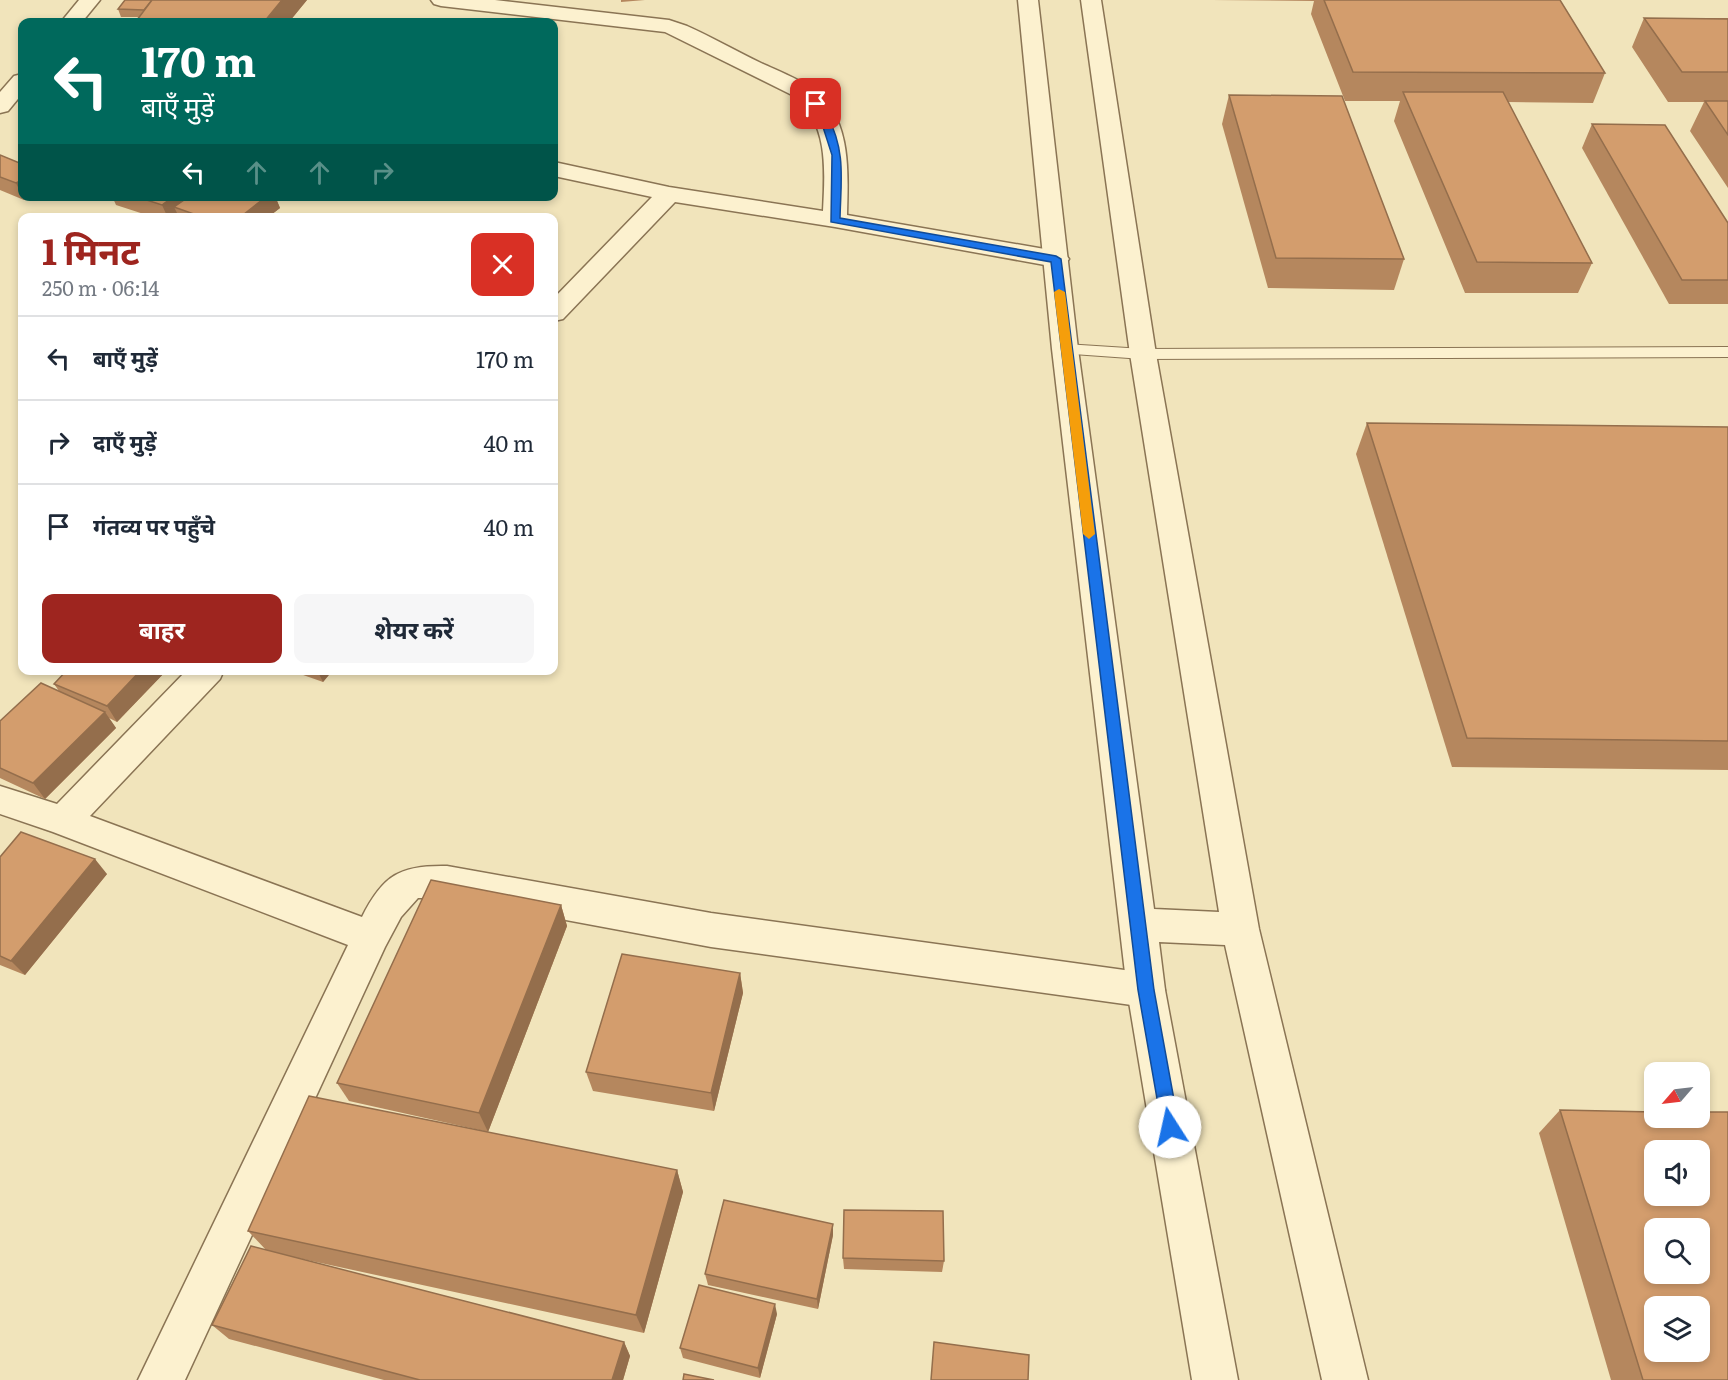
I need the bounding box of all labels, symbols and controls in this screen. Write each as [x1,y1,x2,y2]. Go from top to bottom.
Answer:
text: 170 m [141,28,256,90]
icon: left [42,42,120,120]
pin [790,78,841,129]
text: बाएँ मुड़ें [141,85,214,125]
icon: arrive [799,87,832,120]
icon: left [177,156,210,189]
icon: ahead [240,156,273,189]
icon: ahead [303,156,336,189]
icon: right [366,156,399,189]
text: 1 मिनट [42,223,140,276]
button: close [471,233,534,296]
text: 250 m · 06:14 [42,272,159,302]
text: बाएँ मुड़ें [93,341,158,374]
icon: left [42,342,75,375]
text: 170 m [476,342,534,375]
text: दाएँ मुड़ें [93,425,156,458]
icon: right [42,426,75,459]
text: 40 m [483,426,534,459]
text: गंतव्य पर पहुँचे [93,509,215,542]
icon: arrive [42,510,75,543]
text: 40 m [483,510,534,543]
button: बाहर [42,594,282,663]
button: शेयर करें [294,594,534,663]
north arrow [1644,1062,1710,1128]
map controls [1644,1062,1710,1362]
position arrow [1138,1095,1202,1159]
button: sound [1644,1140,1710,1206]
button: search [1644,1218,1710,1284]
button: layers [1644,1296,1710,1362]

